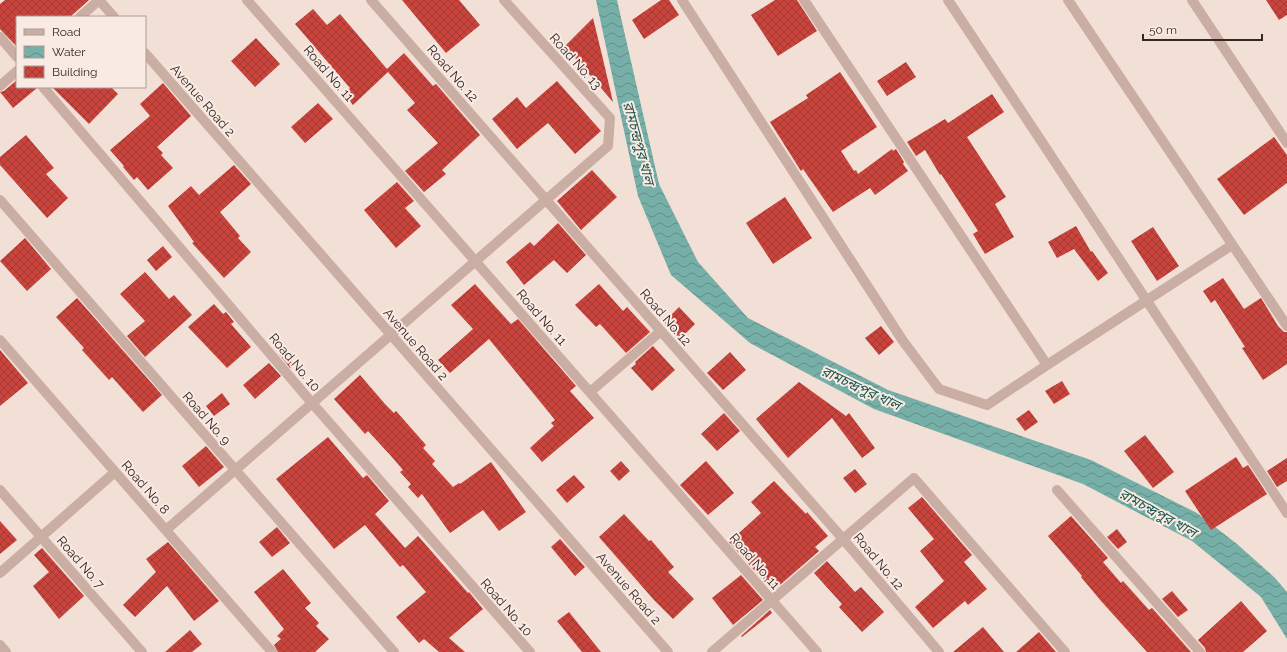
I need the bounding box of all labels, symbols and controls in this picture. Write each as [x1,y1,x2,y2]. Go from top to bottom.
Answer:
legend [16,16,146,88]
scale bar [1143,16,1262,42]
text: 50 m [1149,23,1177,37]
text: Road [52,25,81,39]
street label: Road No. 13 [547,30,605,92]
street label: Road No. 11 [300,42,357,105]
street label: Road No. 12 [424,42,481,105]
text: Water [52,45,86,59]
street label: Avenue Road 2 [167,61,238,139]
text: Building [52,65,98,79]
water label: রামচন্দ্রপুর খাল [619,100,658,189]
street label: Road No. 11 [513,286,570,349]
street label: Road No. 12 [637,286,694,349]
street label: Avenue Road 2 [380,305,451,383]
street label: Road No. 10 [266,330,323,394]
water label: রামচন্দ্রপুর খাল [819,363,906,415]
street label: Road No. 9 [180,389,234,448]
street label: Road No. 8 [119,458,173,517]
water label: রামচন্দ্রপুর খাল [1116,485,1202,543]
street label: Road No. 11 [726,530,783,593]
street label: Road No. 12 [850,530,907,593]
street label: Road No. 7 [54,533,108,592]
street label: Avenue Road 2 [593,549,664,627]
street label: Road No. 10 [478,576,536,639]

